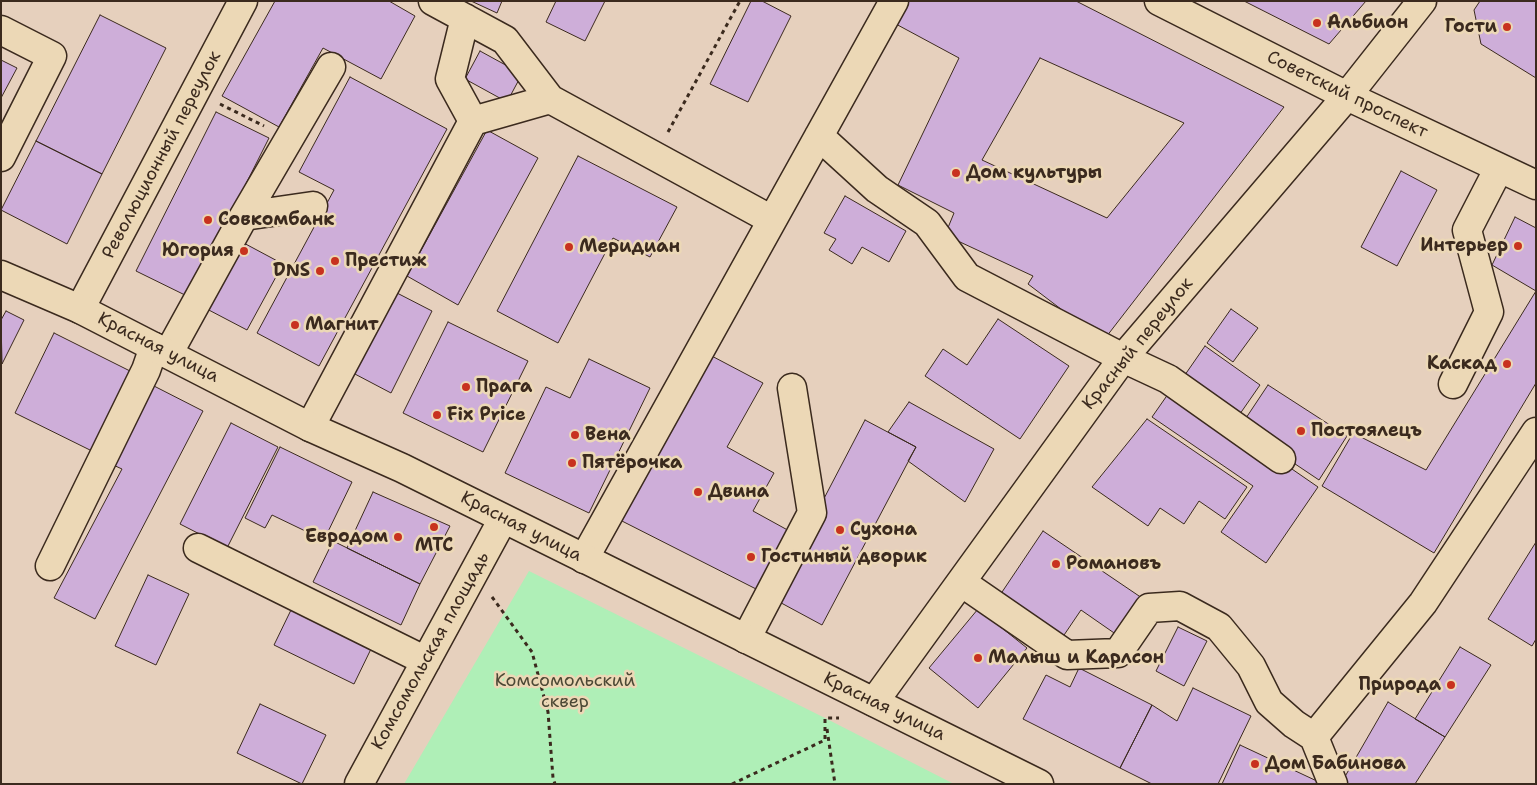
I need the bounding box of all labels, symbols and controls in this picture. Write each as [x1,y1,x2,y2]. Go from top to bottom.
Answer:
place label: Альбион [1327,12,1408,34]
place label: Гости [1445,16,1497,38]
marker: Альбион [1311,17,1323,29]
marker: Гости [1501,21,1513,33]
street label: Революционный переулок [98,47,226,263]
street label: Советский проспект [1263,47,1431,143]
place label: Дом культуры [966,162,1102,184]
marker: Дом культуры [950,167,962,179]
place label: Совкомбанк [218,209,335,231]
marker: Совкомбанк [202,214,214,226]
place label: Интерьер [1420,235,1508,257]
place label: Меридиан [579,236,680,258]
place label: Югория [162,240,234,262]
marker: Интерьер [1512,240,1524,252]
marker: Меридиан [563,241,575,253]
marker: Югория [238,245,250,257]
place label: Престиж [345,250,427,272]
marker: Престиж [329,255,341,267]
place label: DNS [273,260,310,282]
marker: DNS [314,265,326,277]
street label: Красный переулок [1078,274,1198,414]
street label: Красная улица [94,308,222,388]
place label: Магнит [305,314,379,336]
marker: Магнит [289,319,301,331]
place label: Каскад [1427,353,1497,375]
marker: Каскад [1501,358,1513,370]
place label: Прага [476,376,532,398]
marker: Прага [460,381,472,393]
place label: Fix Price [447,404,526,426]
marker: Fix Price [431,409,443,421]
place label: Постоялецъ [1311,420,1422,442]
place label: Вена [585,424,631,446]
marker: Постоялецъ [1295,425,1307,437]
marker: Вена [569,429,581,441]
place label: Пятёрочка [582,452,682,474]
marker: Пятёрочка [566,457,578,469]
place label: Двина [708,481,769,503]
marker: Двина [692,486,704,498]
street label: Красная улица [457,487,585,567]
place label: Сухона [850,519,917,541]
marker: МТС [428,521,440,533]
marker: Сухона [834,524,846,536]
place label: Евродом [305,526,388,548]
marker: Евродом [392,531,404,543]
place label: МТС [415,535,453,557]
place label: Гостиный дворик [761,546,927,568]
street label: Комсомольская площадь [367,548,495,754]
marker: Гостиный дворик [745,551,757,563]
place label: Романовъ [1066,553,1161,575]
marker: Романовъ [1050,558,1062,570]
place label: Малыш и Карлсон [988,647,1164,669]
marker: Малыш и Карлсон [972,652,984,664]
street label: Красная улица [819,668,949,746]
park label: Комсомольский сквер [495,670,635,712]
place label: Природа [1359,674,1441,696]
marker: Природа [1445,679,1457,691]
place label: Дом Бабинова [1265,753,1406,775]
marker: Дом Бабинова [1249,758,1261,770]

